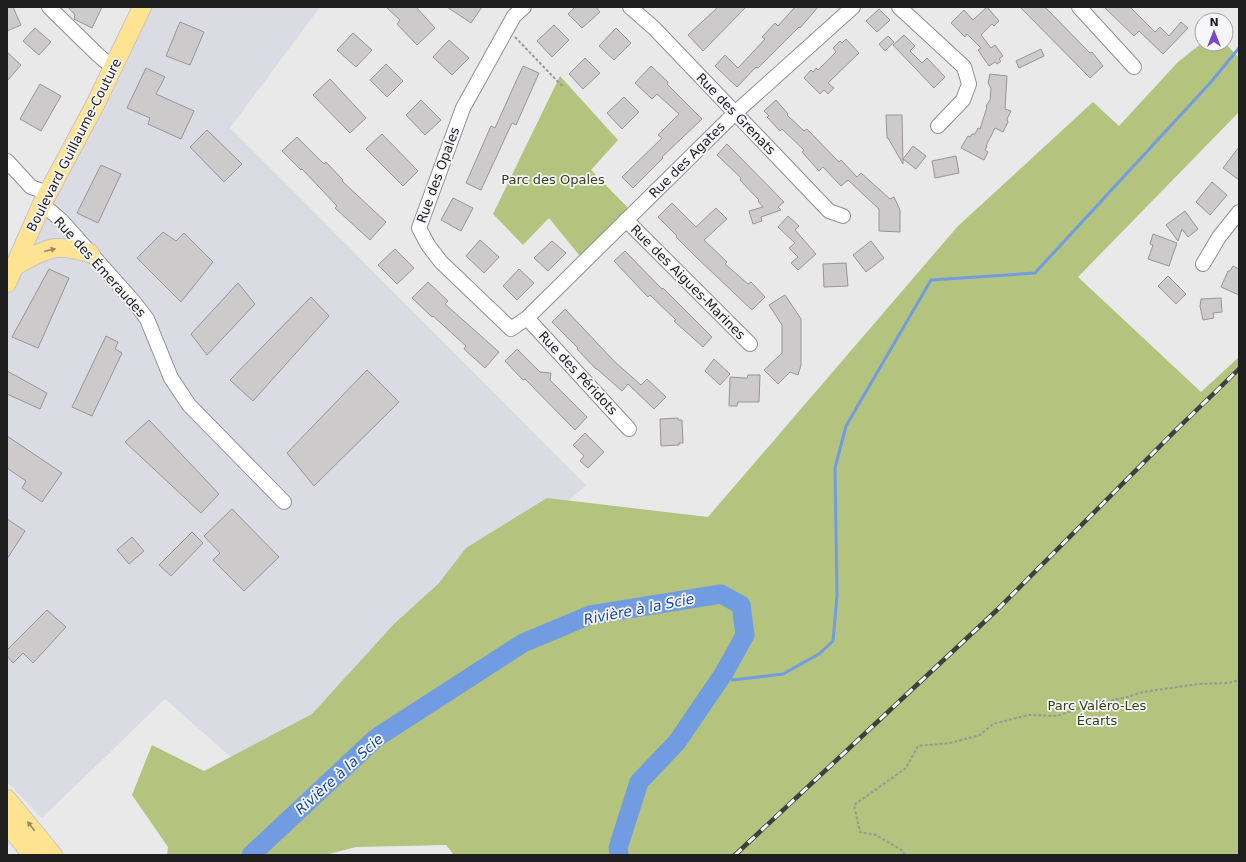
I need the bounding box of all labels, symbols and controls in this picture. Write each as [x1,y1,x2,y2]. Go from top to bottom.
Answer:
north arrow [1194,12,1234,52]
text: N [1209,16,1219,29]
street label: Boulevard Guillaume-Couture [24,56,124,234]
street label: Rue des Grenats [693,70,779,158]
street label: Rue des Agates [646,119,728,201]
street label: Rue des Opales [414,125,462,225]
park label: Parc des Opales [501,172,605,187]
street label: Rue des Émeraudes [51,214,149,320]
street label: Rue des Aigues-Marines [628,222,748,342]
one-way arrow [45,247,57,253]
street label: Rue des Péridots [536,328,621,418]
water label: Rivière à la Scie [582,590,696,628]
park label: Parc Valéro-Les Écarts [1048,698,1147,728]
water label: Rivière à la Scie [292,730,386,818]
one-way arrow [26,821,35,832]

